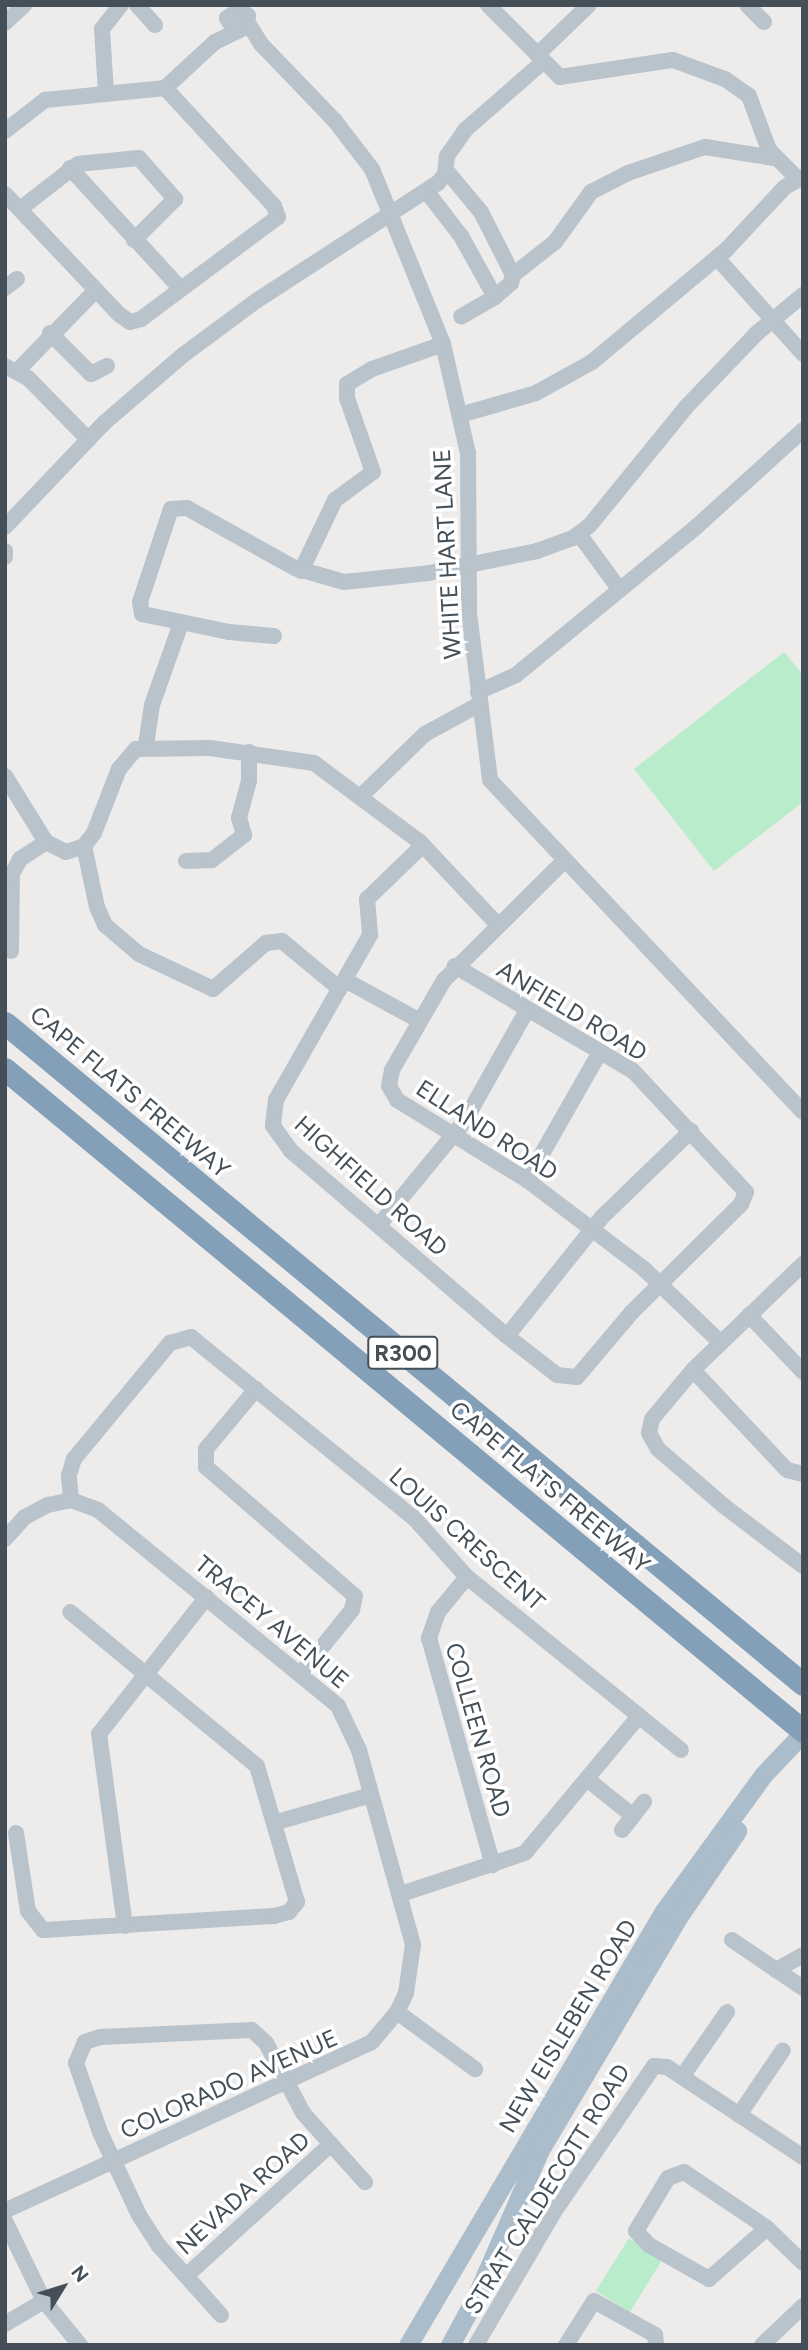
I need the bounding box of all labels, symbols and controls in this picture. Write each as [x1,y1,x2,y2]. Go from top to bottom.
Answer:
street label: WHITE HART LANE [427,448,467,660]
street label: ANFIELD ROAD [492,955,652,1067]
street label: CAPE FLATS FREEWAY [24,1000,236,1184]
street label: ELLAND ROAD [411,1074,563,1186]
street label: HIGHFIELD ROAD [289,1110,453,1262]
road number: R300 [366,1334,440,1372]
street label: CAPE FLATS FREEWAY [444,1395,656,1579]
street label: LOUIS CRESCENT [383,1462,551,1616]
street label: TRACEY AVENUE [189,1549,355,1695]
street label: COLLEEN ROAD [439,1639,517,1821]
street label: NEW EISLEBEN ROAD [493,1914,643,2138]
street label: COLORADO AVENUE [116,2023,342,2145]
street label: STRAT CALDECOTT ROAD [458,2059,636,2319]
street label: NEVADA ROAD [170,2126,316,2260]
north arrow [28,2252,98,2322]
text: N [66,2261,94,2287]

